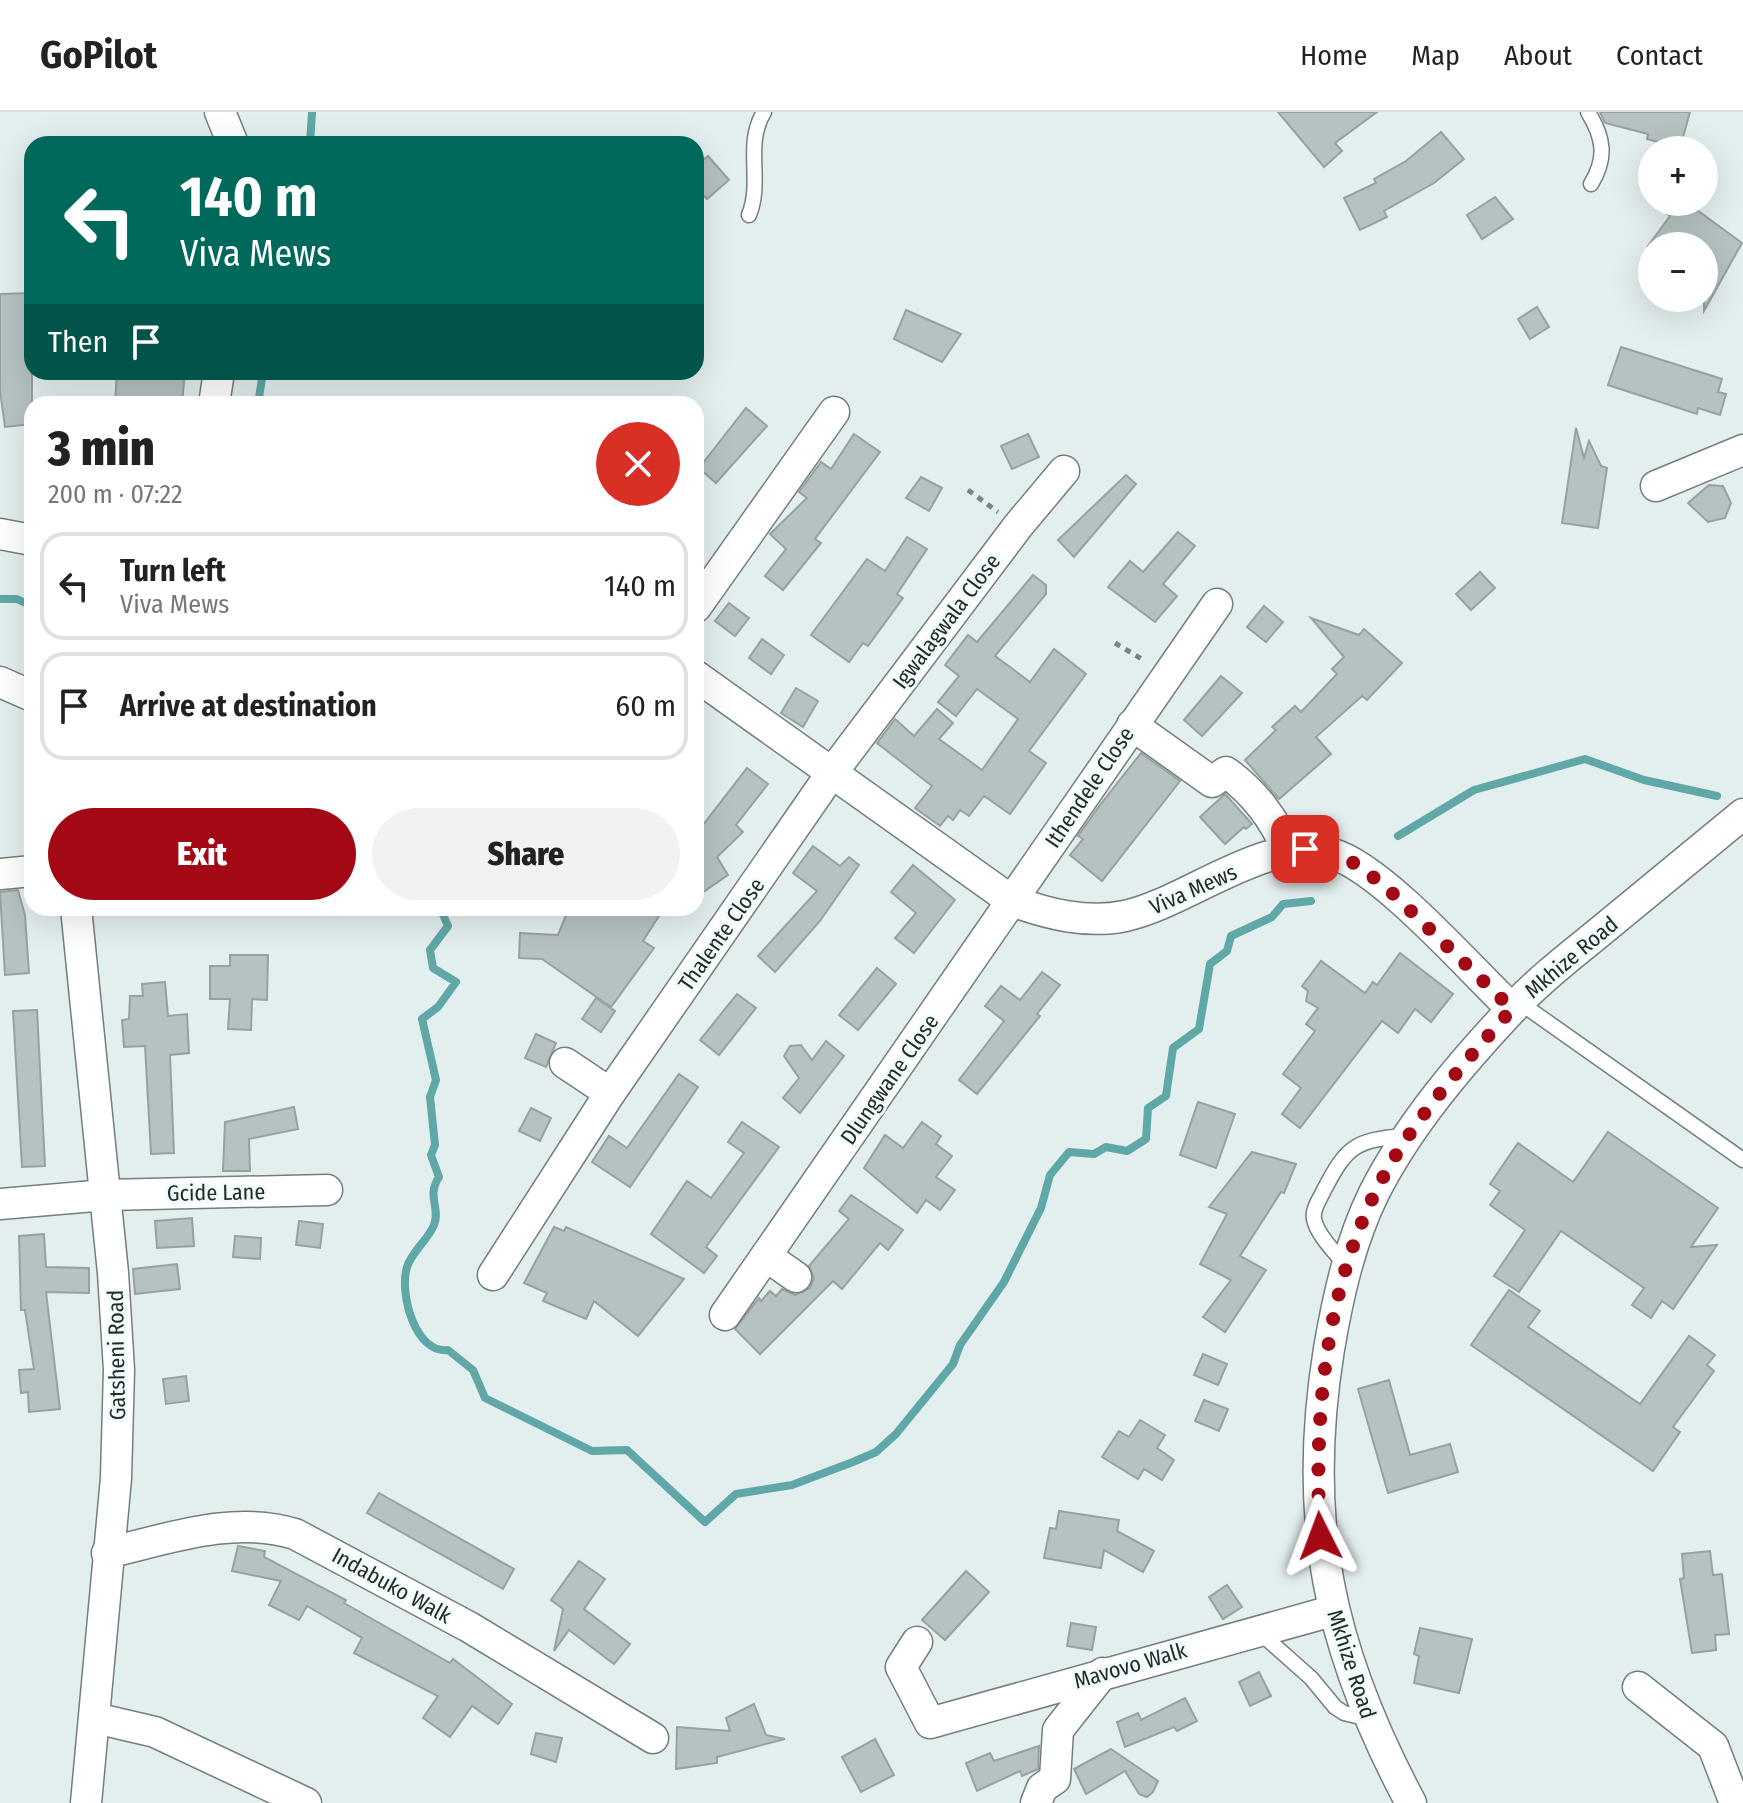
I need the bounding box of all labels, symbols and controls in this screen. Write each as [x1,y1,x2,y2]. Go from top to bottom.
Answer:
text: GoPilot [40,32,157,78]
text: Home [1300,39,1367,72]
text: Map [1411,39,1460,72]
text: About [1504,39,1572,72]
text: Contact [1616,39,1703,72]
map controls [1638,136,1718,312]
button: + [1638,136,1718,216]
text: 140 m [180,164,317,231]
icon: left [48,168,152,272]
text: Viva Mews [180,232,331,276]
button: − [1638,232,1718,312]
icon: arrive [124,320,168,364]
text: Then [48,324,108,360]
text: 3 min [48,420,155,478]
button: close [596,422,680,506]
text: 200 m · 07:22 [48,479,182,510]
street label: Igwalagwala Close [887,548,1006,694]
text: Turn left [120,553,226,589]
icon: left [52,564,96,608]
text: 140 m [604,568,676,604]
text: Viva Mews [120,589,229,620]
icon: arrive [52,684,96,728]
text: Arrive at destination [120,688,377,724]
text: 60 m [615,688,676,724]
street label: Ithendele Close [1039,722,1140,853]
button: Exit [48,808,356,900]
button: Share [372,808,680,900]
pin [1271,815,1339,883]
icon: arrive [1283,827,1327,871]
street label: Viva Mews [1145,858,1241,921]
street label: Thalente Close [673,873,770,996]
street label: Mkhize Road [1519,911,1623,1004]
street label: Dlungwane Close [834,1009,944,1150]
street label: Gcide Lane [167,1178,265,1207]
street label: Gatsheni Road [102,1290,131,1420]
position arrow [1278,1494,1362,1578]
street label: Indabuko Walk [327,1542,457,1630]
street label: Mkhize Road [1321,1606,1382,1722]
street label: Mavovo Walk [1071,1636,1190,1694]

